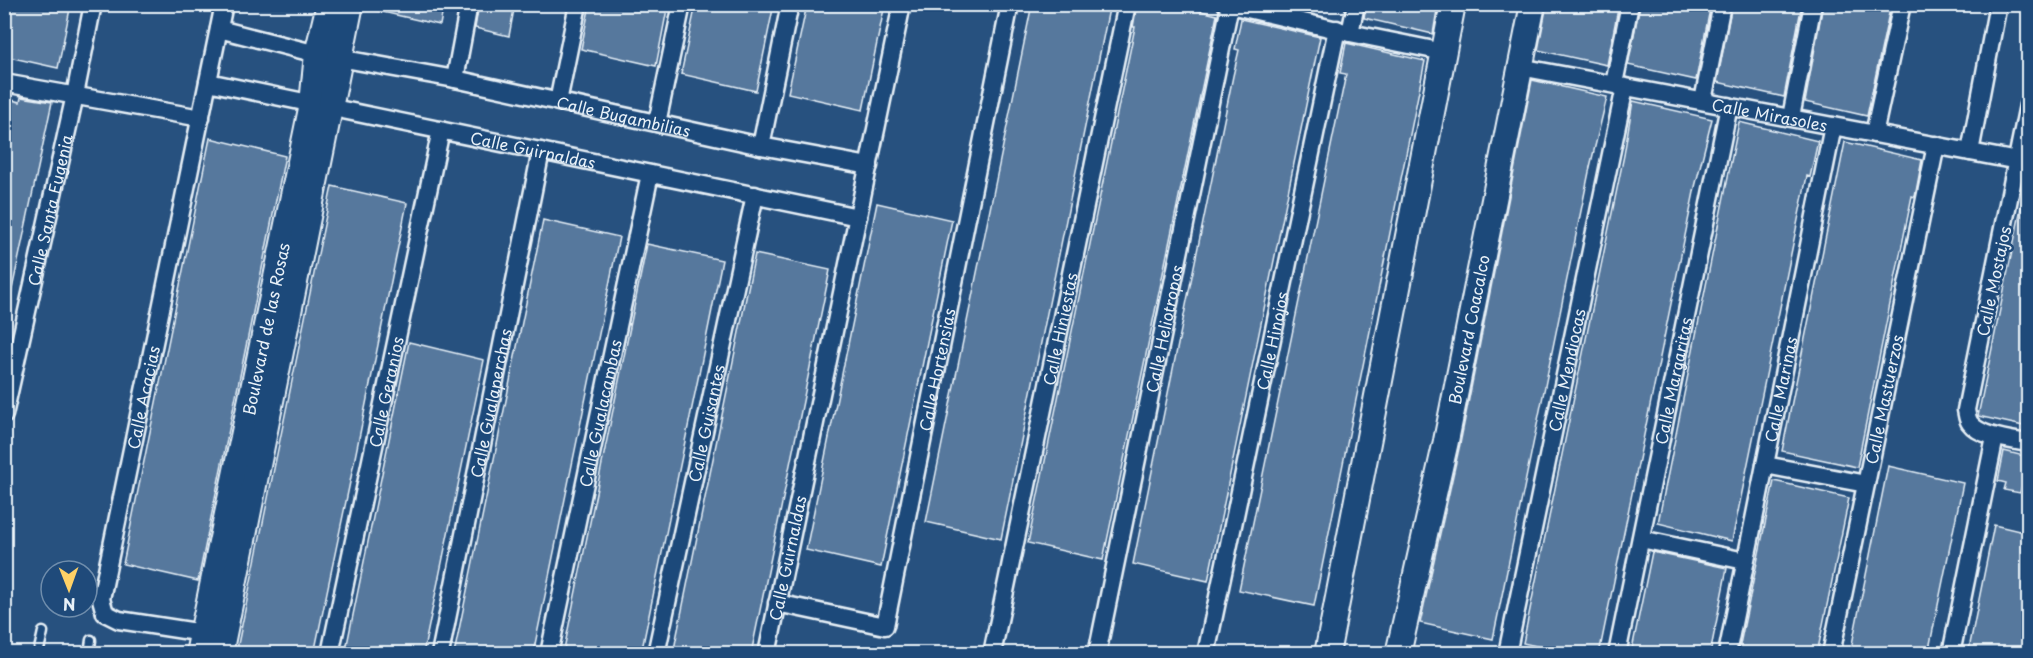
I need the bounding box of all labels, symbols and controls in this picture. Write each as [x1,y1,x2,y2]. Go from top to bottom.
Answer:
street label: Calle Bugambilias [554,90,693,142]
street label: Calle Mirasoles [1710,91,1829,137]
street label: Calle Guirnaldas [468,125,598,174]
street label: Calle Santa Eugenia [21,132,78,288]
street label: Calle Mostajos [1970,224,2016,338]
street label: Boulevard de las Rosas [236,241,295,417]
street label: Boulevard Coacalco [1442,253,1495,406]
street label: Calle Heliotropos [1139,263,1188,395]
street label: Calle Hiniestas [1036,270,1083,388]
street label: Calle Hinojos [1250,289,1294,392]
street label: Calle Hortensias [912,306,961,433]
street label: Calle Mendiocas [1542,306,1591,434]
street label: Calle Margaritas [1648,315,1698,446]
street label: Calle Gualaperchas [464,326,517,480]
street label: Calle Mastuerzos [1858,332,1909,466]
street label: Calle Geranios [362,334,409,450]
street label: Calle Marinas [1758,334,1802,444]
street label: Calle Gualacambas [572,337,627,489]
street label: Calle Acacias [120,344,165,451]
street label: Calle Guisantes [681,362,730,484]
street label: Calle Guirnaldas [762,493,812,623]
north arrow [39,559,99,619]
text: N [63,593,76,617]

